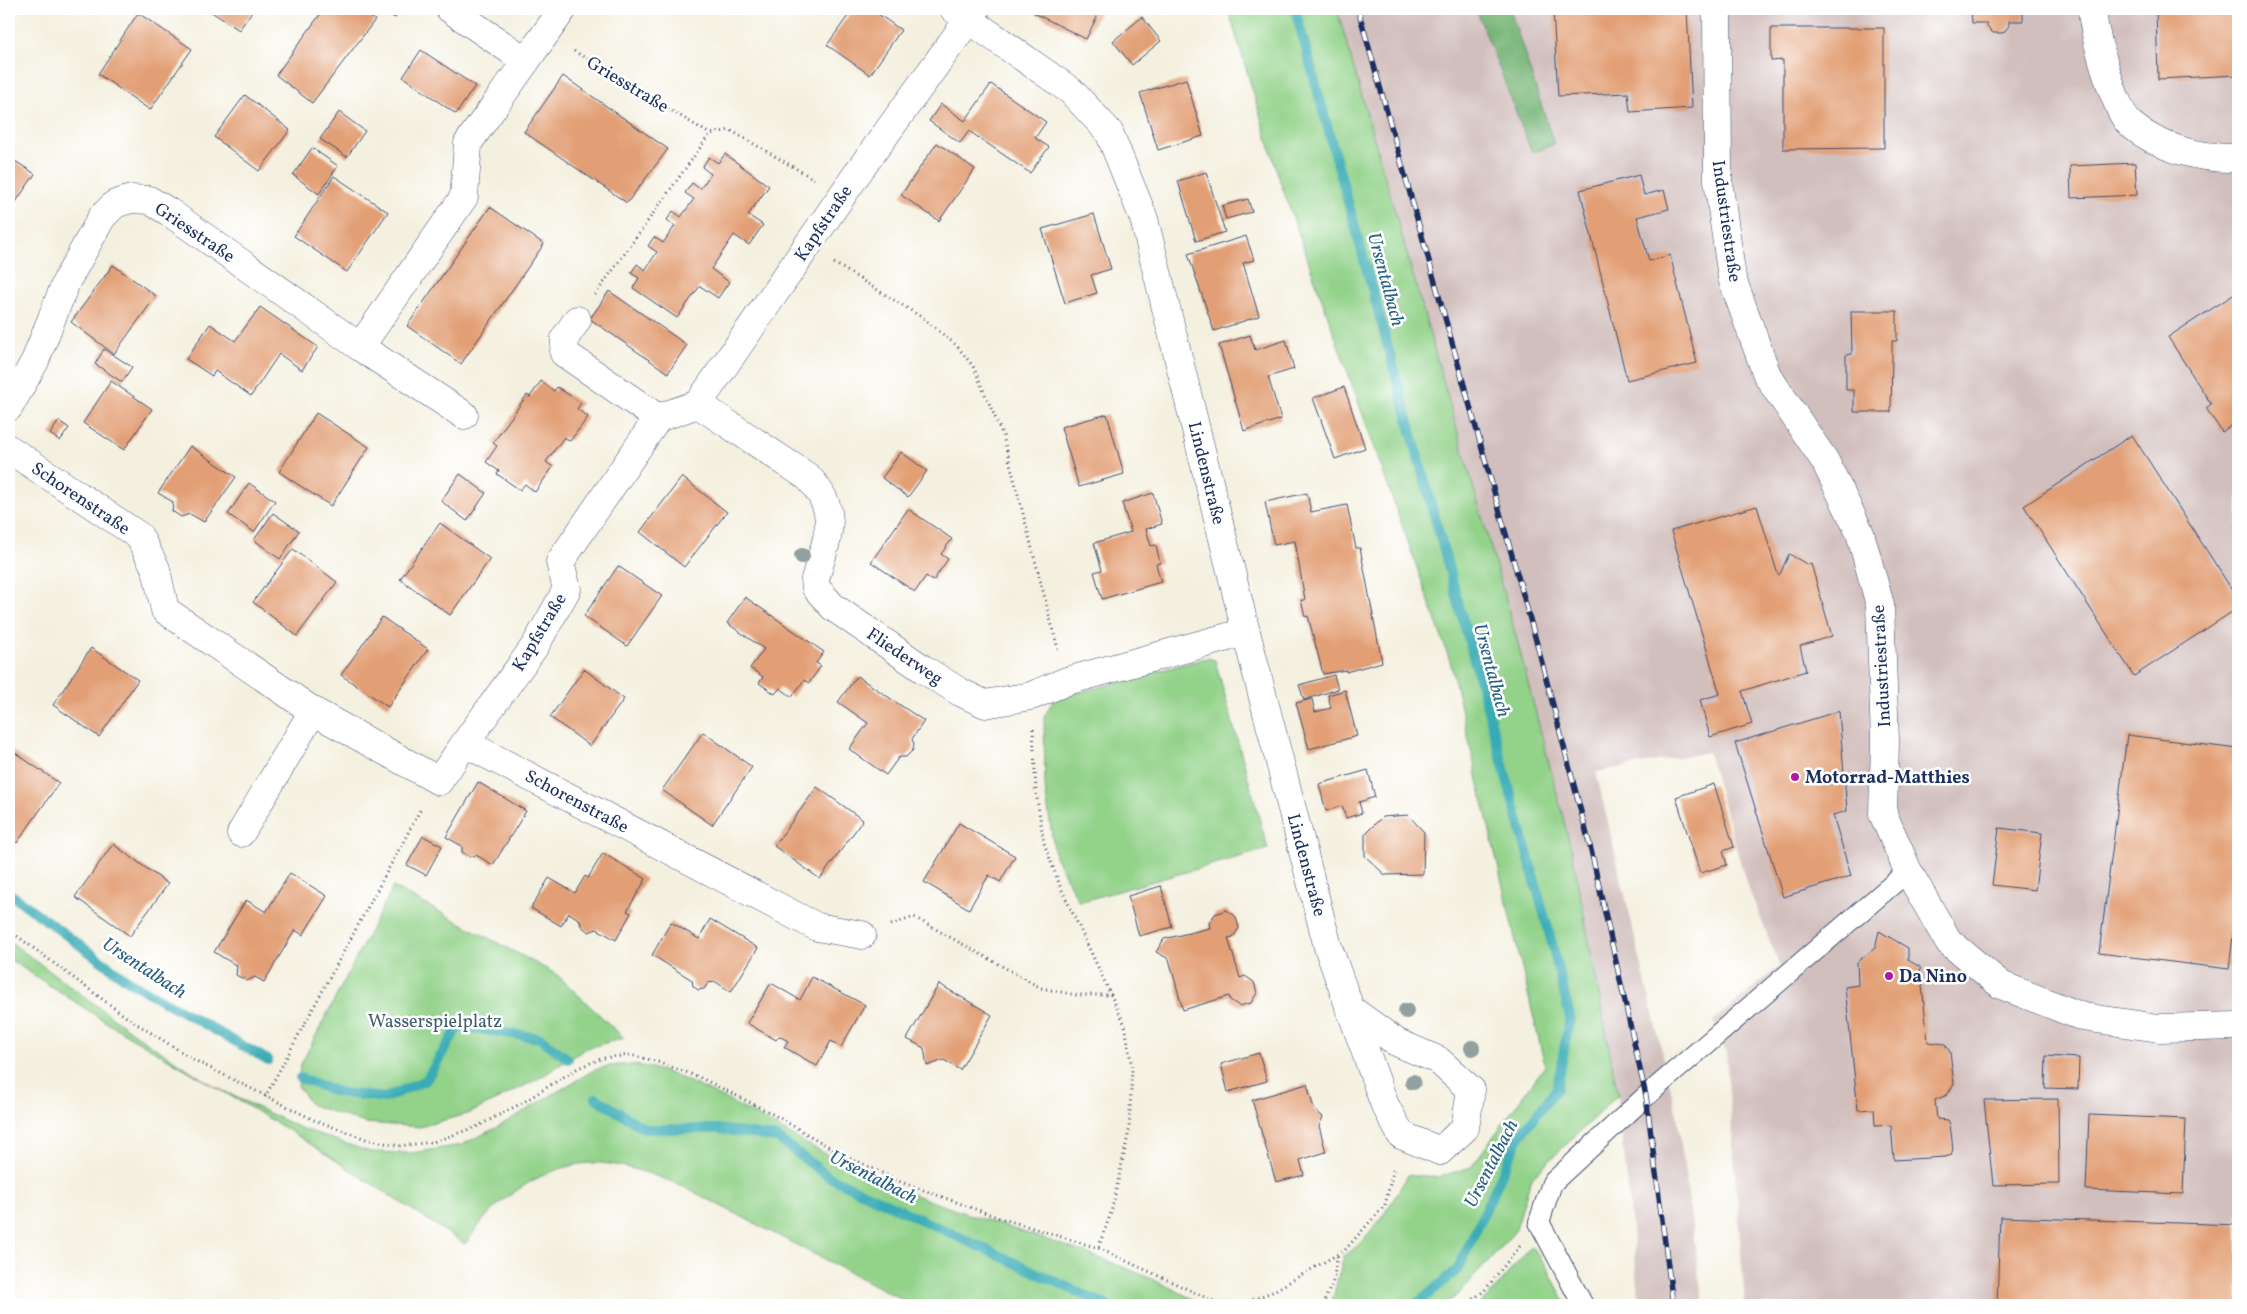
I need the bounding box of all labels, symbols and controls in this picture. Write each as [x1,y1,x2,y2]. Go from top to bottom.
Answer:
street label: Griesstraße [581,51,673,120]
street label: Industriestraße [1705,159,1746,284]
street label: Kapfstraße [789,181,859,267]
street label: Griesstraße [149,197,239,269]
water label: Ursentalbach [1360,230,1410,329]
street label: Lindenstraße [1181,419,1230,528]
street label: Schorenstraße [26,457,135,542]
street label: Kapfstraße [507,589,574,677]
street label: Industriestraße [1867,604,1898,728]
water label: Ursentalbach [1466,621,1516,720]
street label: Fliederweg [861,623,947,692]
street label: Schorenstraße [520,764,633,840]
place label: Motorrad-Matthies [1805,766,1970,791]
marker: Motorrad-Matthies [1789,771,1801,783]
street label: Lindenstraße [1280,811,1331,920]
water label: Ursentalbach [97,932,191,1006]
place label: Da Nino [1899,965,1967,990]
marker: Da Nino [1883,970,1895,982]
park label: Wasserspielplatz [368,1010,502,1035]
water label: Ursentalbach [1458,1115,1525,1212]
water label: Ursentalbach [825,1144,922,1211]

